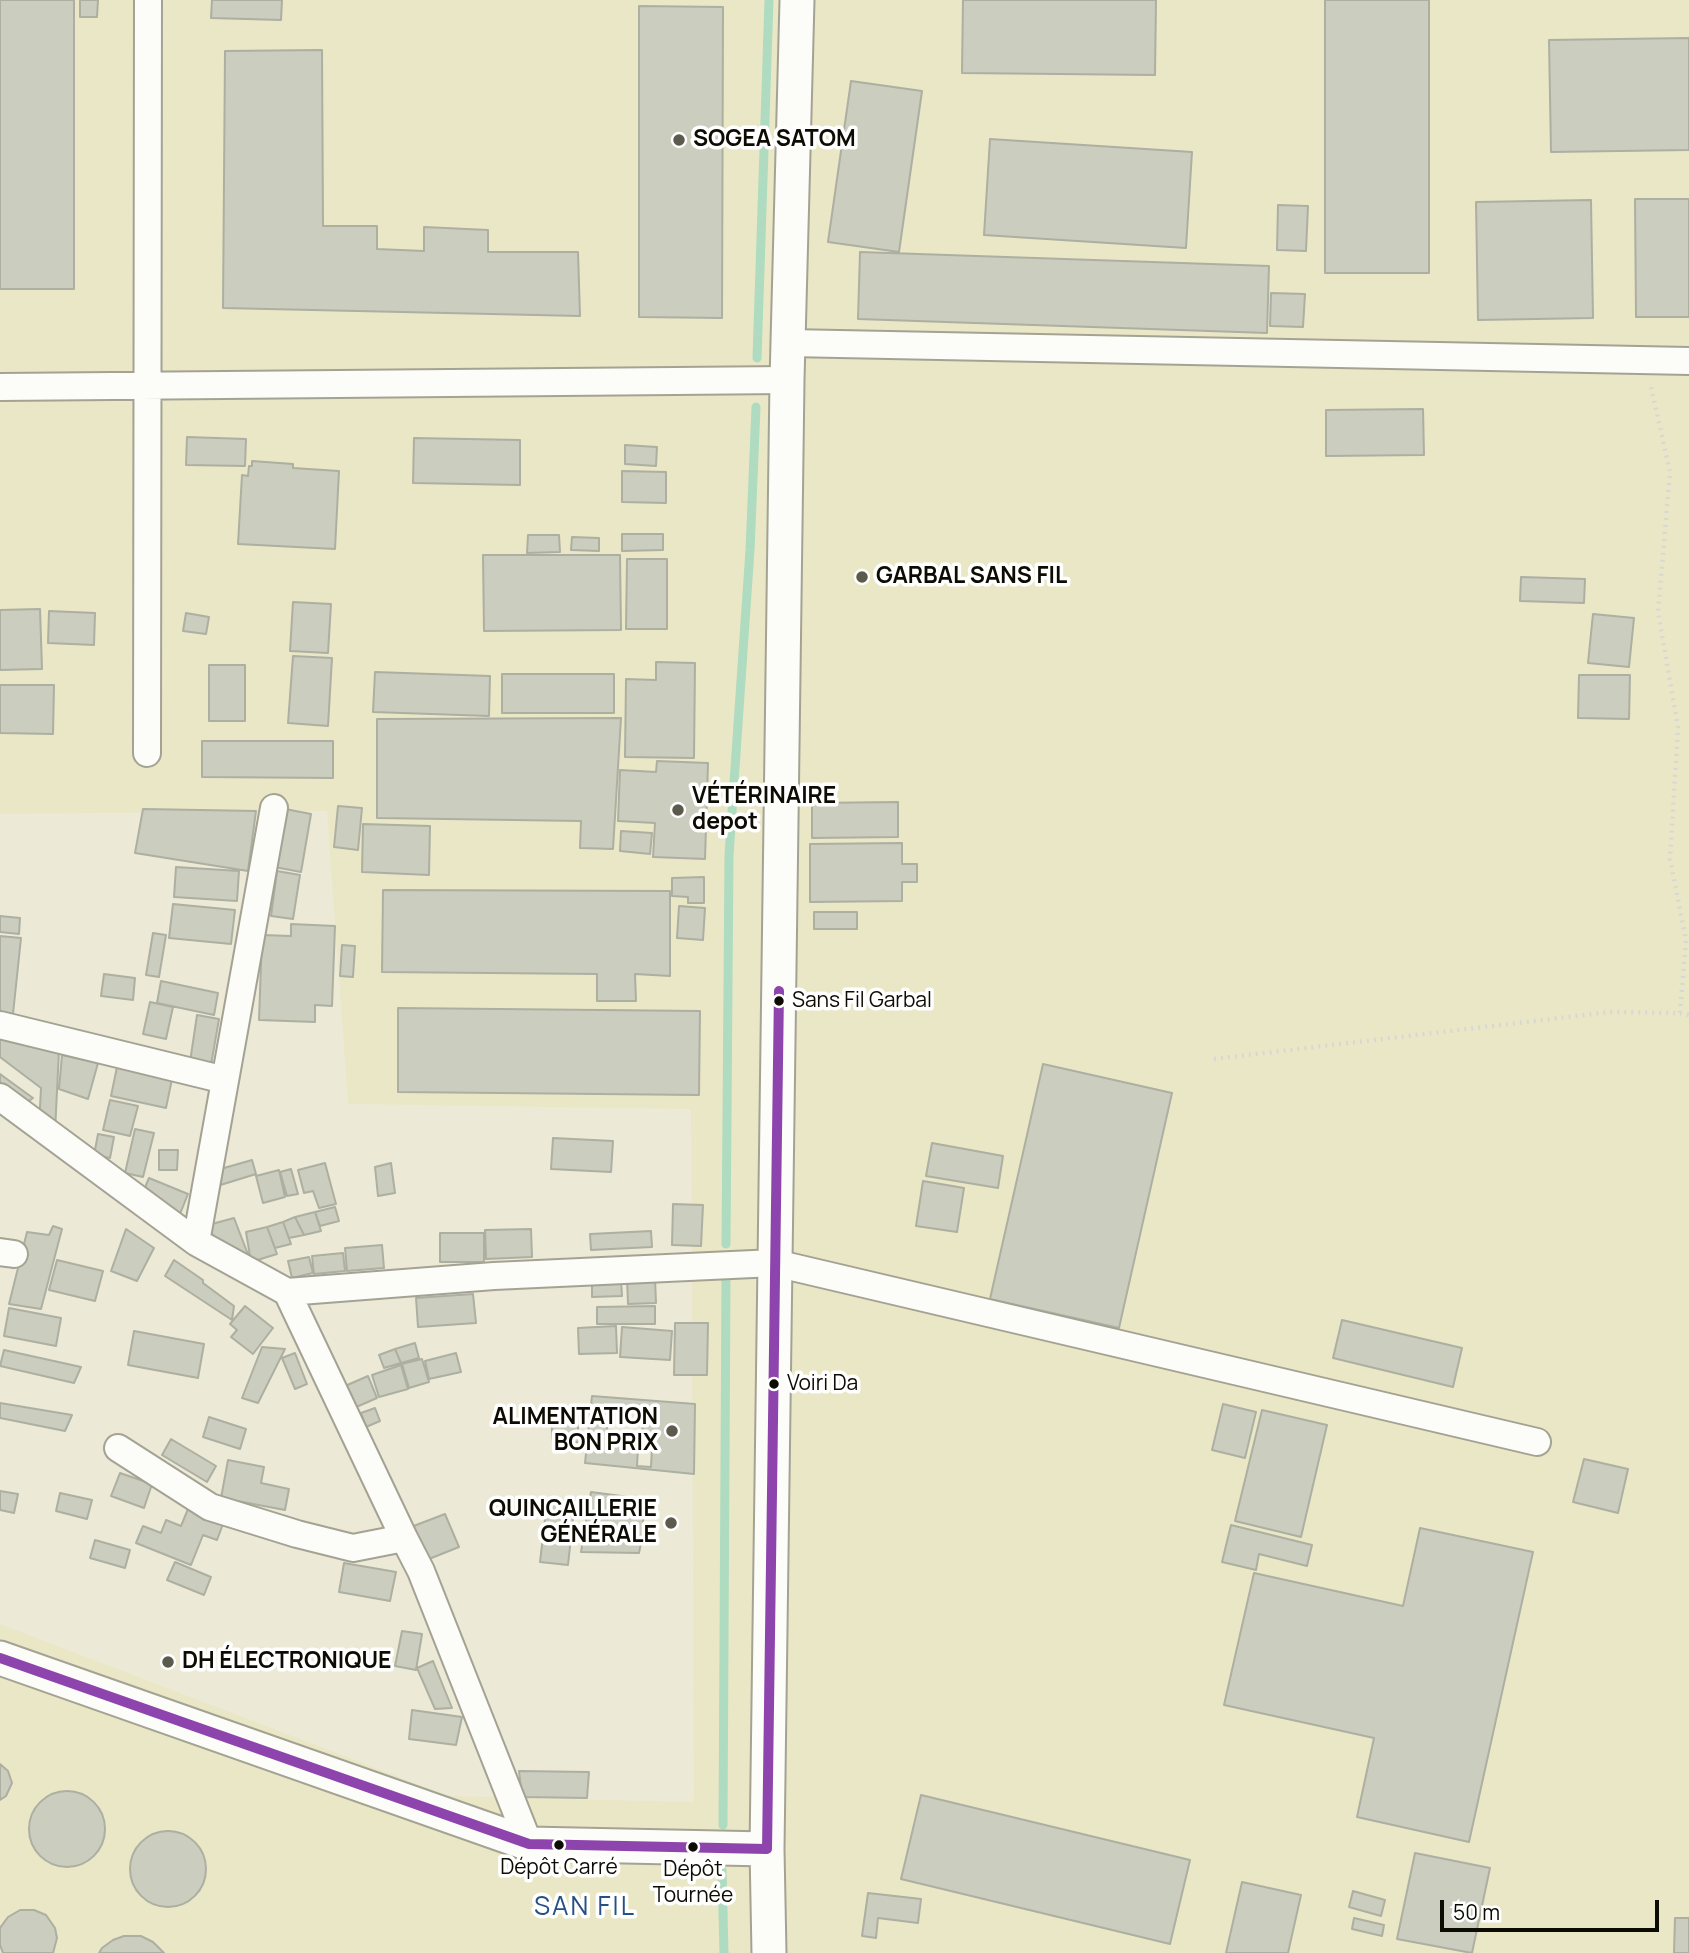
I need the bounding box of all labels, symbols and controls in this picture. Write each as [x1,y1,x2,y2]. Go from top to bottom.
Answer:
place label: SOGEA SATOM [693,126,856,154]
marker: SOGEA SATOM [671,132,687,148]
place label: GARBAL SANS FIL [876,563,1067,591]
marker: GARBAL SANS FIL [854,569,870,585]
place label: VÉTÉRINAIRE depot [692,783,836,837]
marker: VÉTÉRINAIRE depot [670,802,686,818]
place label: Sans Fil Garbal [792,988,932,1014]
marker: Sans Fil Garbal [772,994,786,1008]
place label: Voiri Da [787,1371,858,1397]
marker: Voiri Da [767,1377,781,1391]
place label: ALIMENTATION BON PRIX [493,1404,658,1458]
marker: ALIMENTATION BON PRIX [664,1423,680,1439]
place label: QUINCAILLERIE GÉNÉRALE [489,1496,657,1550]
marker: QUINCAILLERIE GÉNÉRALE [663,1515,679,1531]
place label: DH ÉLECTRONIQUE [182,1648,391,1676]
marker: DH ÉLECTRONIQUE [160,1654,176,1670]
marker: Dépôt Carré [552,1838,566,1852]
marker: Dépôt Tournée [686,1840,700,1854]
place label: Dépôt Carré [500,1855,618,1881]
place label: Dépôt Tournée [653,1857,733,1907]
scale bar [1444,1886,1663,1930]
district label: SAN FIL [535,1892,635,1924]
text: 50 m [1453,1898,1500,1926]

